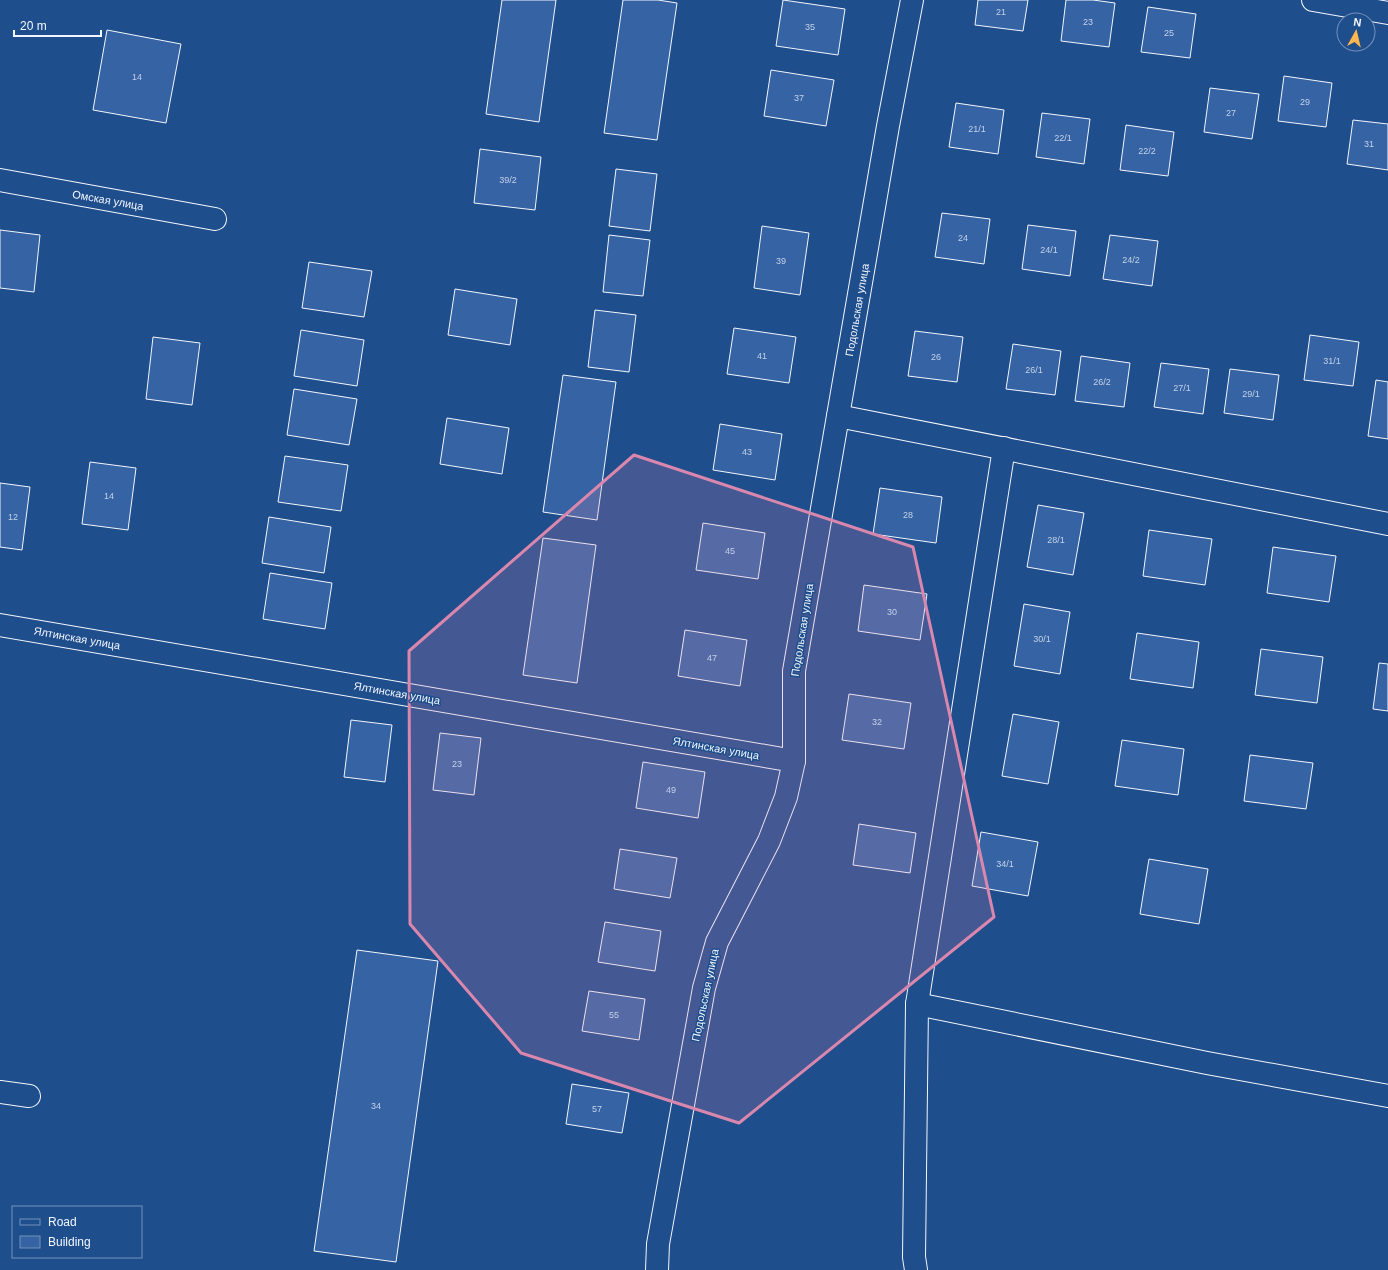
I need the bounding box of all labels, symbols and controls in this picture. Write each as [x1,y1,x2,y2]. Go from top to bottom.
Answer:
house number: 21 [996,7,1006,17]
scale bar [14,12,101,38]
north arrow [1336,12,1376,52]
text: N [1353,16,1362,29]
house number: 23 [1083,17,1093,27]
text: 20 m [20,19,47,33]
house number: 35 [805,22,815,32]
house number: 25 [1164,28,1174,38]
house number: 14 [132,72,142,82]
house number: 37 [794,93,804,103]
house number: 29 [1300,97,1310,107]
house number: 27 [1226,108,1236,118]
house number: 21/1 [968,124,986,134]
house number: 22/1 [1054,133,1072,143]
house number: 31 [1364,139,1374,149]
house number: 22/2 [1138,146,1156,156]
house number: 39/2 [499,175,517,185]
street label: Омская улица [71,188,145,212]
house number: 24 [958,233,968,243]
house number: 24/1 [1040,245,1058,255]
house number: 24/2 [1122,255,1140,265]
house number: 39 [776,256,786,266]
street label: Подольская улица [843,262,871,357]
house number: 41 [757,351,767,361]
house number: 26 [931,352,941,362]
house number: 31/1 [1323,356,1341,366]
house number: 26/1 [1025,365,1043,375]
house number: 26/2 [1093,377,1111,387]
house number: 27/1 [1173,383,1191,393]
house number: 29/1 [1242,389,1260,399]
house number: 43 [742,447,752,457]
house number: 14 [104,491,114,501]
house number: 28 [903,510,913,520]
house number: 12 [8,512,18,522]
house number: 28/1 [1047,535,1065,545]
house number: 45 [725,546,735,556]
street label: Подольская улица [789,582,815,677]
house number: 30 [887,607,897,617]
street label: Ялтинская улица [33,624,122,652]
house number: 30/1 [1033,634,1051,644]
house number: 47 [707,653,717,663]
street label: Ялтинская улица [353,679,442,707]
house number: 32 [872,717,882,727]
street label: Ялтинская улица [672,734,761,762]
house number: 23 [452,759,462,769]
house number: 49 [666,785,676,795]
house number: 34/1 [996,859,1014,869]
street label: Подольская улица [689,947,721,1042]
house number: 55 [609,1010,619,1020]
house number: 34 [371,1101,381,1111]
house number: 57 [592,1104,602,1114]
legend [12,1206,142,1258]
text: Road [48,1215,77,1229]
text: Building [48,1235,91,1249]

